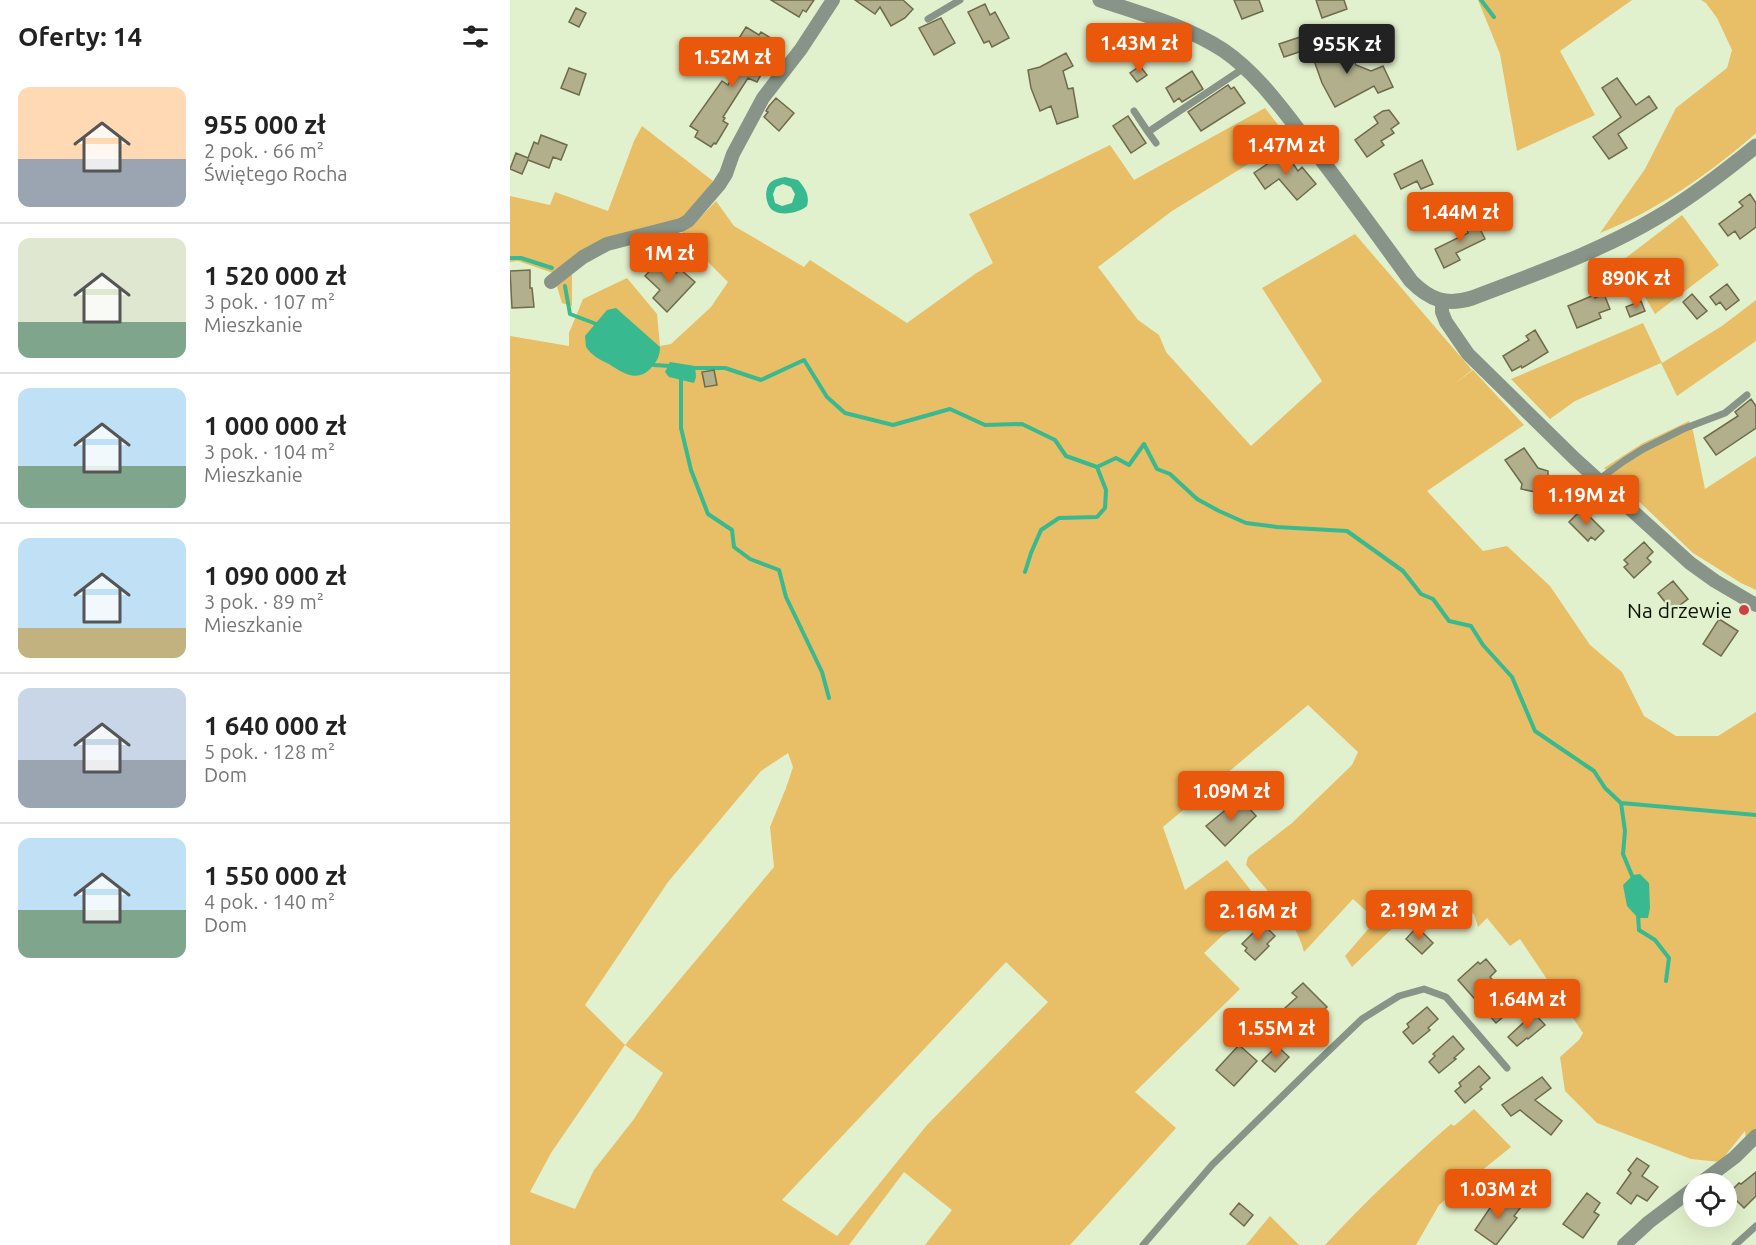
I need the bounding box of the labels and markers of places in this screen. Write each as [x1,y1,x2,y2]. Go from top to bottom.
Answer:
pin: 1.43M zł [1077,23,1201,74]
pin: 955K zł [1292,24,1402,75]
pin: 1.52M zł [670,37,794,88]
pin: 1.47M zł [1224,125,1348,176]
pin: 1.44M zł [1398,192,1522,243]
pin: 1M zł [627,233,711,284]
pin: 890K zł [1581,258,1691,309]
pin: 1.19M zł [1524,475,1648,526]
place label: Na drzewie [1627,598,1732,622]
marker: Na drzewie [1737,603,1751,617]
pin: 1.09M zł [1169,771,1293,822]
pin: 2.19M zł [1357,890,1481,941]
pin: 2.16M zł [1196,891,1320,942]
pin: 1.64M zł [1465,979,1589,1030]
pin: 1.55M zł [1214,1008,1338,1059]
pin: 1.03M zł [1436,1169,1560,1220]

